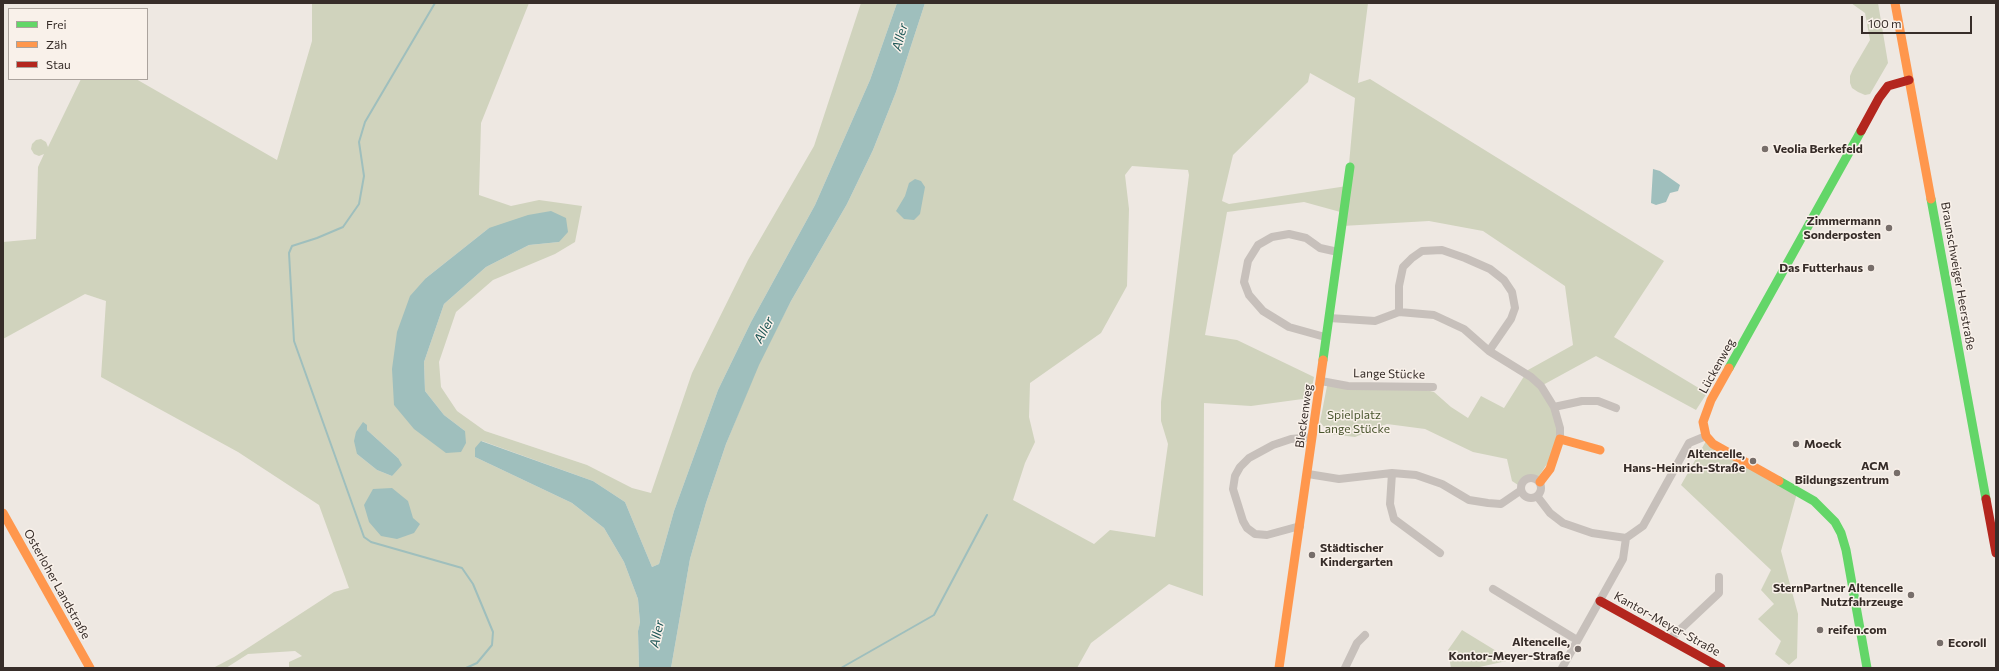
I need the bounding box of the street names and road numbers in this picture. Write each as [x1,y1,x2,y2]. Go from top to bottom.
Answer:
street label: Braunschweiger Heerstraße [1938,201,1978,351]
street label: Lückenweg [1696,336,1738,396]
street label: Lange Stücke [1353,366,1425,382]
street label: Bleckenweg [1292,383,1316,449]
street label: Osterloher Landstraße [21,526,93,642]
street label: Kantor-Meyer-Straße [1611,589,1723,659]

